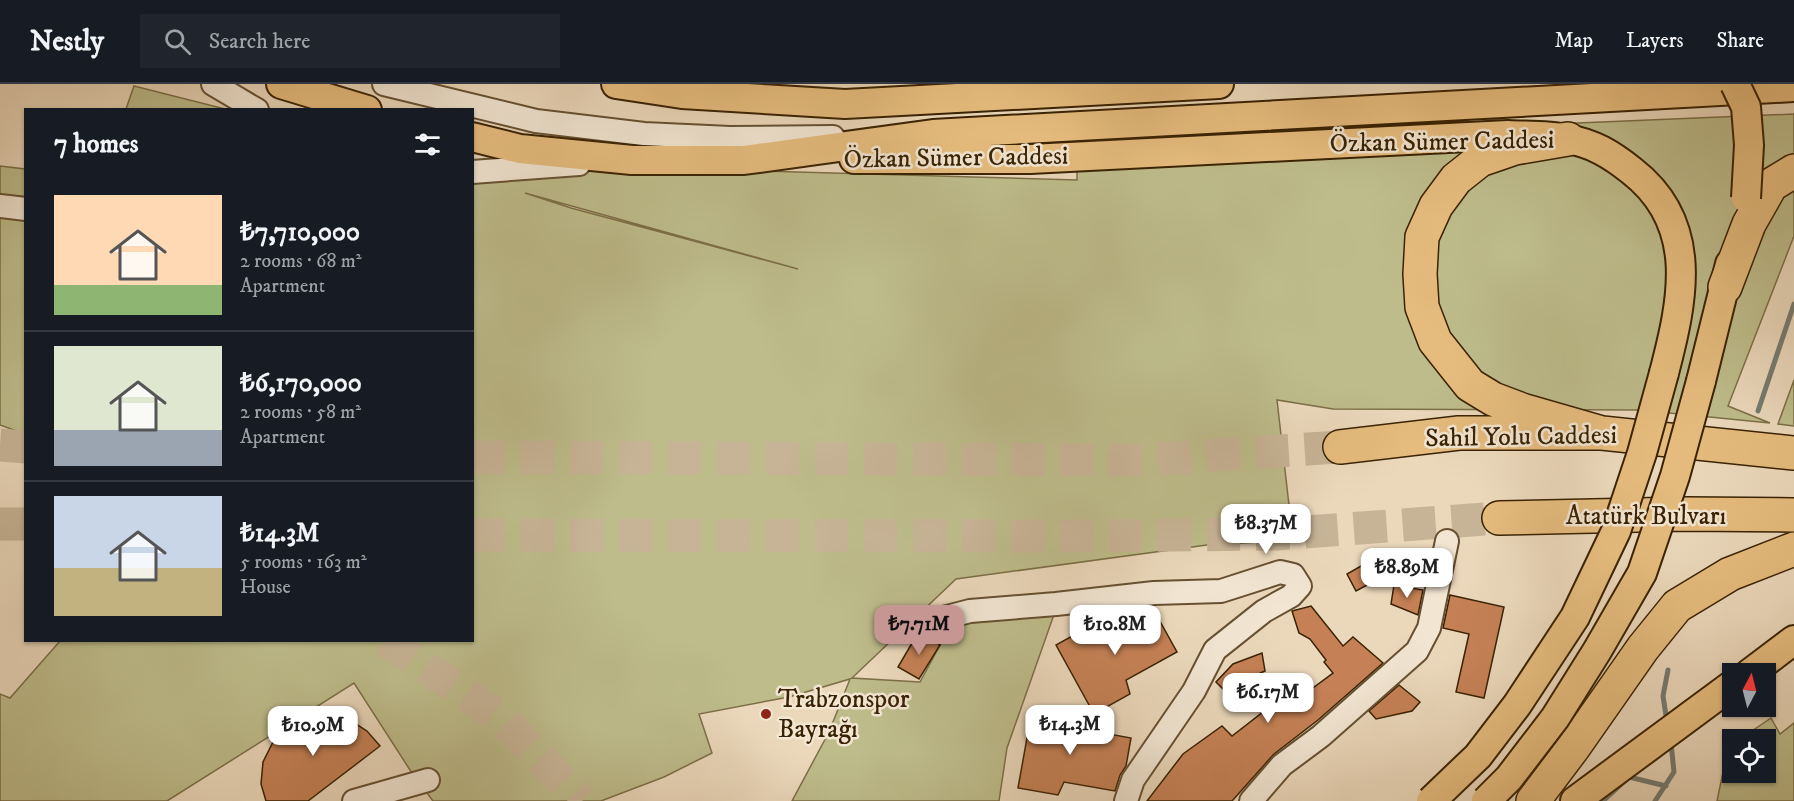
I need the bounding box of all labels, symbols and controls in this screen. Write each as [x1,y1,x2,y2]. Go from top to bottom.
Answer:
search box [140,14,560,68]
text: Nestly [30,24,104,59]
icon: search [161,25,194,58]
text: Search here [209,28,310,55]
text: Map [1554,28,1593,54]
text: Layers [1626,28,1684,54]
text: Share [1717,28,1764,54]
street label: Özkan Sümer Caddesi [1329,124,1555,160]
text: 7 homes [54,128,138,161]
icon: filters [411,128,444,161]
street label: Özkan Sümer Caddesi [843,140,1069,176]
text: ₺7,710,000 [240,216,360,249]
icon: home [102,219,174,291]
text: 2 rooms · 68 m² [240,249,362,274]
text: Apartment [240,274,325,299]
text: ₺6,170,000 [240,367,362,400]
icon: home [102,370,174,442]
text: 2 rooms · 58 m² [240,400,361,425]
street label: Sahil Yolu Caddesi [1425,419,1617,455]
text: Apartment [240,425,325,450]
street label: Atatürk Bulvarı [1566,500,1726,533]
pin: ₺8.37M [1217,504,1315,555]
text: ₺8.37M [1235,511,1297,536]
text: ₺14.3M [240,517,320,550]
icon: home [102,520,174,592]
pin: ₺8.89M [1358,548,1456,599]
text: 5 rooms · 163 m² [240,550,367,575]
text: ₺8.89M [1375,555,1439,580]
text: House [240,575,291,600]
pin: ₺7.71M [870,605,968,656]
pin: ₺10.8M [1066,605,1164,656]
text: ₺7.71M [888,612,950,637]
text: ₺10.8M [1084,612,1146,637]
north arrow [1722,663,1776,717]
map controls [1722,663,1776,783]
pin: ₺6.17M [1219,673,1317,724]
text: ₺6.17M [1237,680,1299,705]
place label: Trabzonspor Bayrağı [778,683,910,746]
pin: ₺14.3M [1021,705,1119,756]
pin: ₺10.9M [264,706,362,757]
marker: Trabzonspor Bayrağı [759,707,773,721]
text: ₺14.3M [1039,712,1101,737]
text: ₺10.9M [282,713,344,738]
button: locate [1722,729,1776,783]

